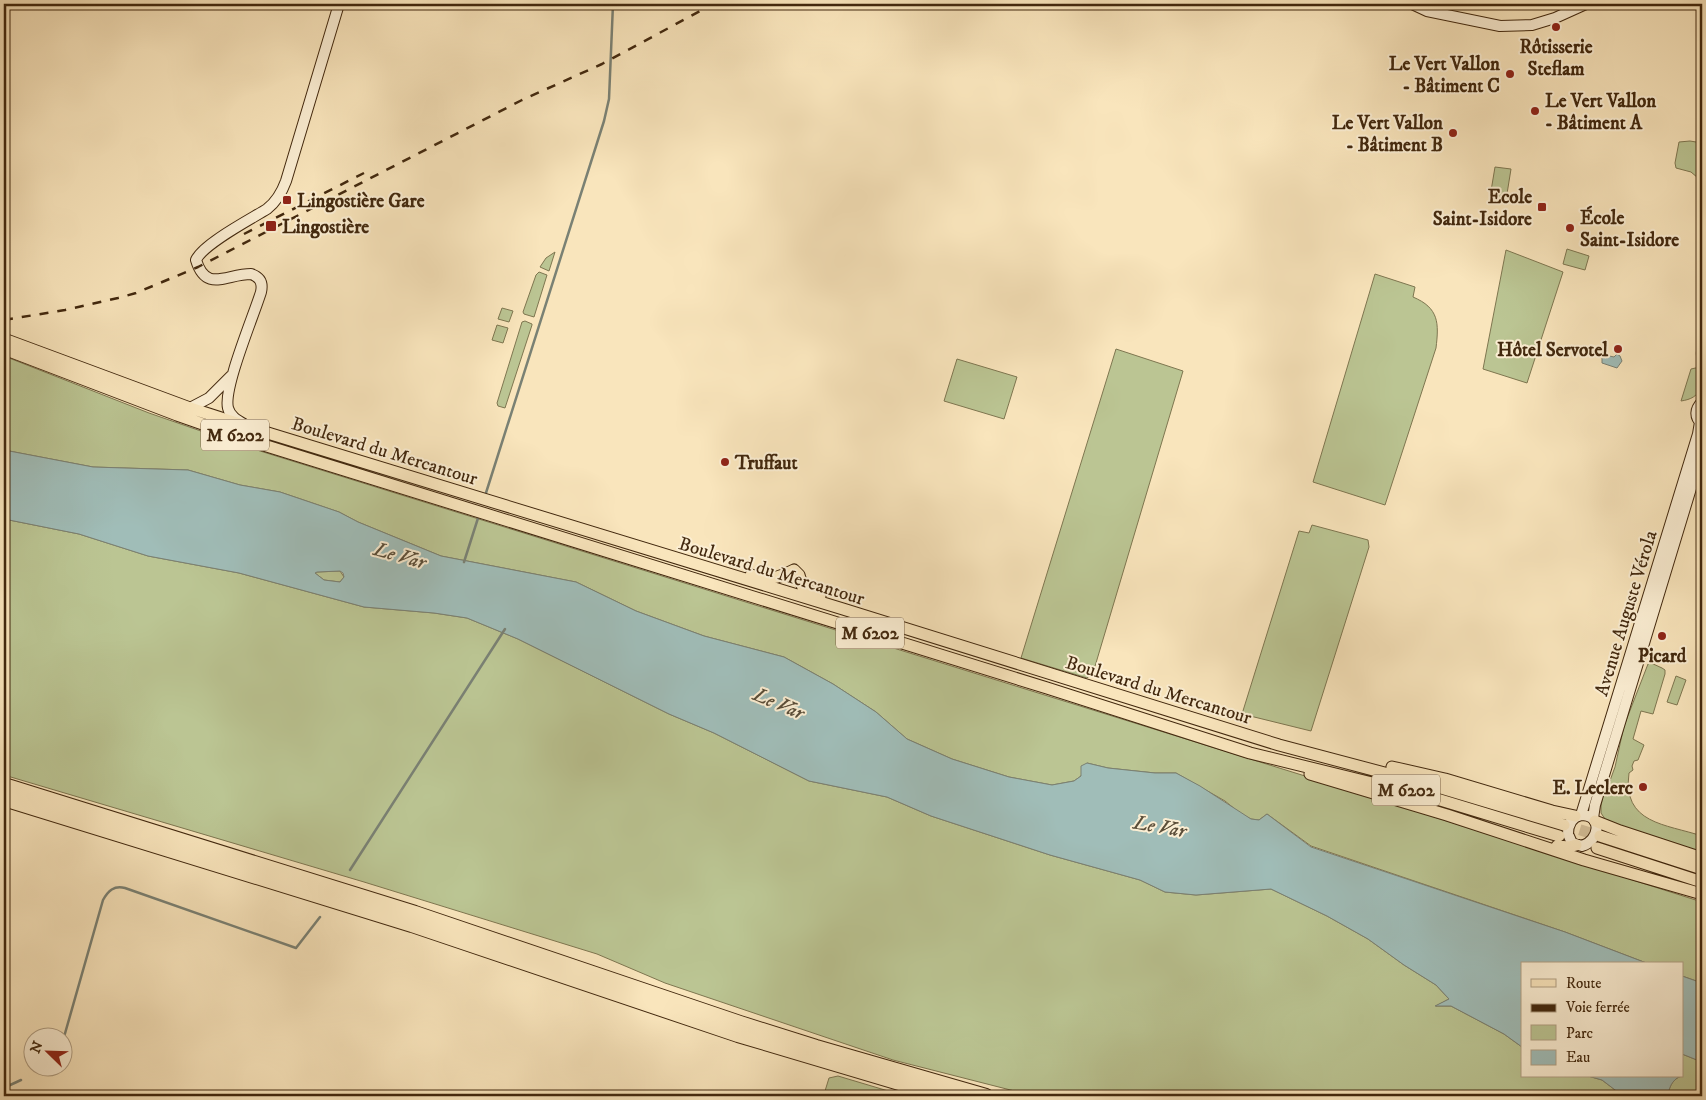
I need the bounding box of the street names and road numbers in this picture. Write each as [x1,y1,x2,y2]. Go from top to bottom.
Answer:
street label: Boulevard du Mercantour [289,412,480,491]
road number: M 6202 [201,420,269,450]
street label: Avenue Auguste Vérola [1590,528,1663,699]
street label: Boulevard du Mercantour [676,532,867,611]
road number: M 6202 [836,618,904,648]
street label: Boulevard du Mercantour [1063,651,1254,730]
road number: M 6202 [1372,774,1440,806]

